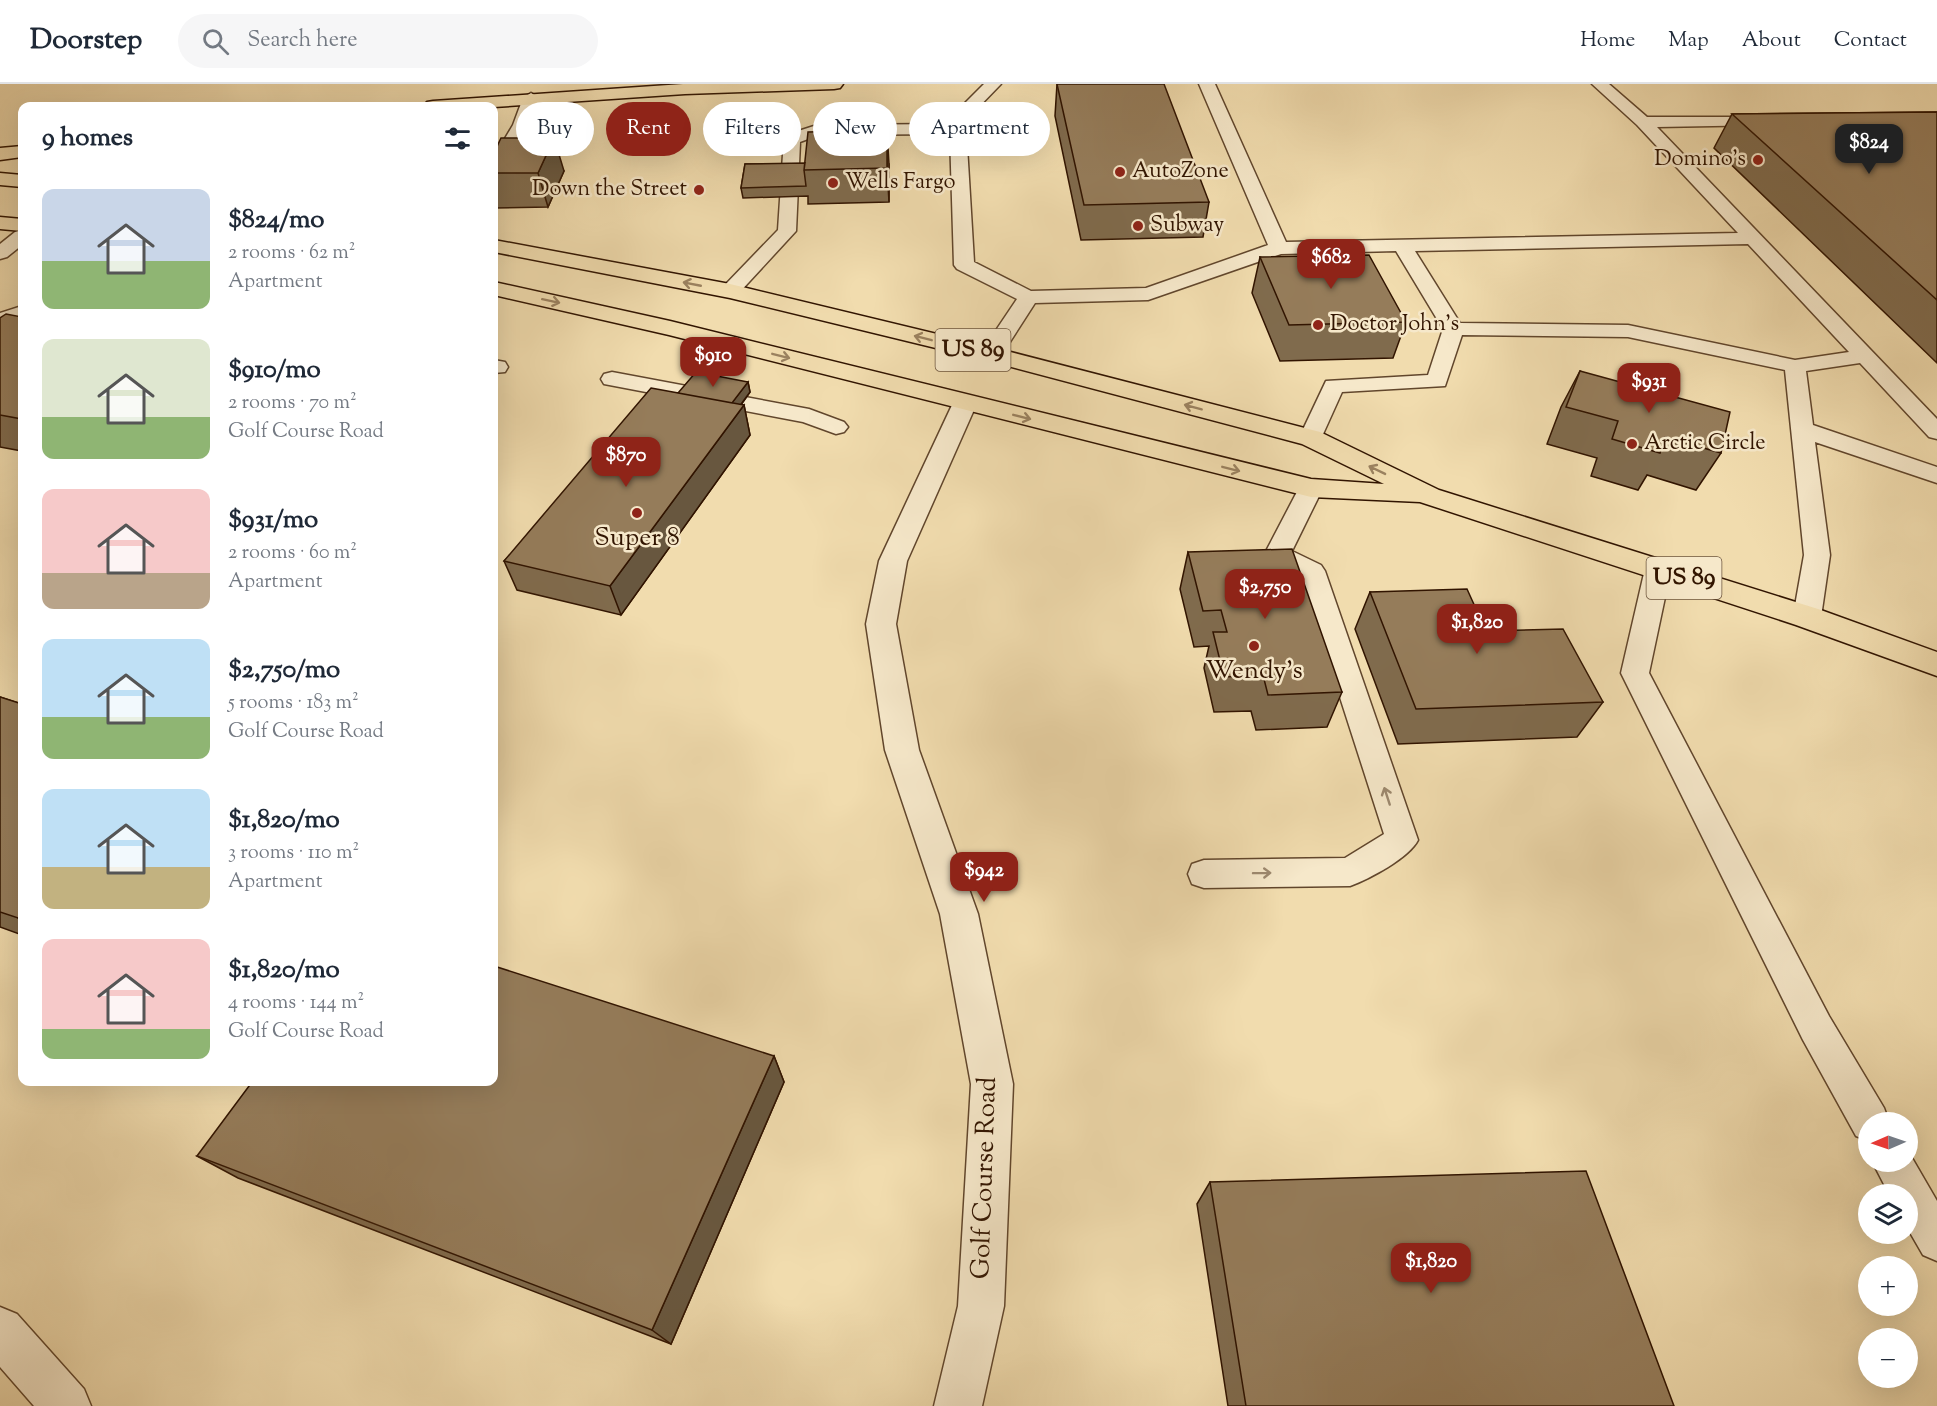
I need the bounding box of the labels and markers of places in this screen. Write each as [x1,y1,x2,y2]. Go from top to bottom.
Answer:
pin: $824 [1833,124,1905,175]
place label: Domino's [1654,144,1746,176]
marker: Domino's [1751,153,1765,167]
place label: AutoZone [1132,156,1229,188]
marker: AutoZone [1113,165,1127,179]
place label: Wells Fargo [845,167,956,199]
place label: Down the Street [532,174,687,206]
marker: Wells Fargo [826,176,840,190]
marker: Down the Street [692,183,706,197]
place label: Subway [1150,210,1224,242]
marker: Subway [1131,219,1145,233]
pin: $682 [1295,239,1367,290]
place label: Doctor John's [1330,309,1459,341]
marker: Doctor John's [1311,318,1325,332]
pin: $910 [677,337,749,388]
pin: $931 [1613,363,1685,414]
place label: Arctic Circle [1644,428,1766,460]
pin: $870 [590,437,662,488]
marker: Arctic Circle [1625,437,1639,451]
marker: Super 8 [630,506,644,520]
place label: Super 8 [594,520,680,557]
pin: $2,750 [1216,569,1314,620]
pin: $1,820 [1428,604,1526,655]
marker: Wendy's [1247,639,1261,653]
place label: Wendy's [1205,653,1303,690]
pin: $942 [948,852,1020,903]
pin: $1,820 [1382,1243,1480,1294]

